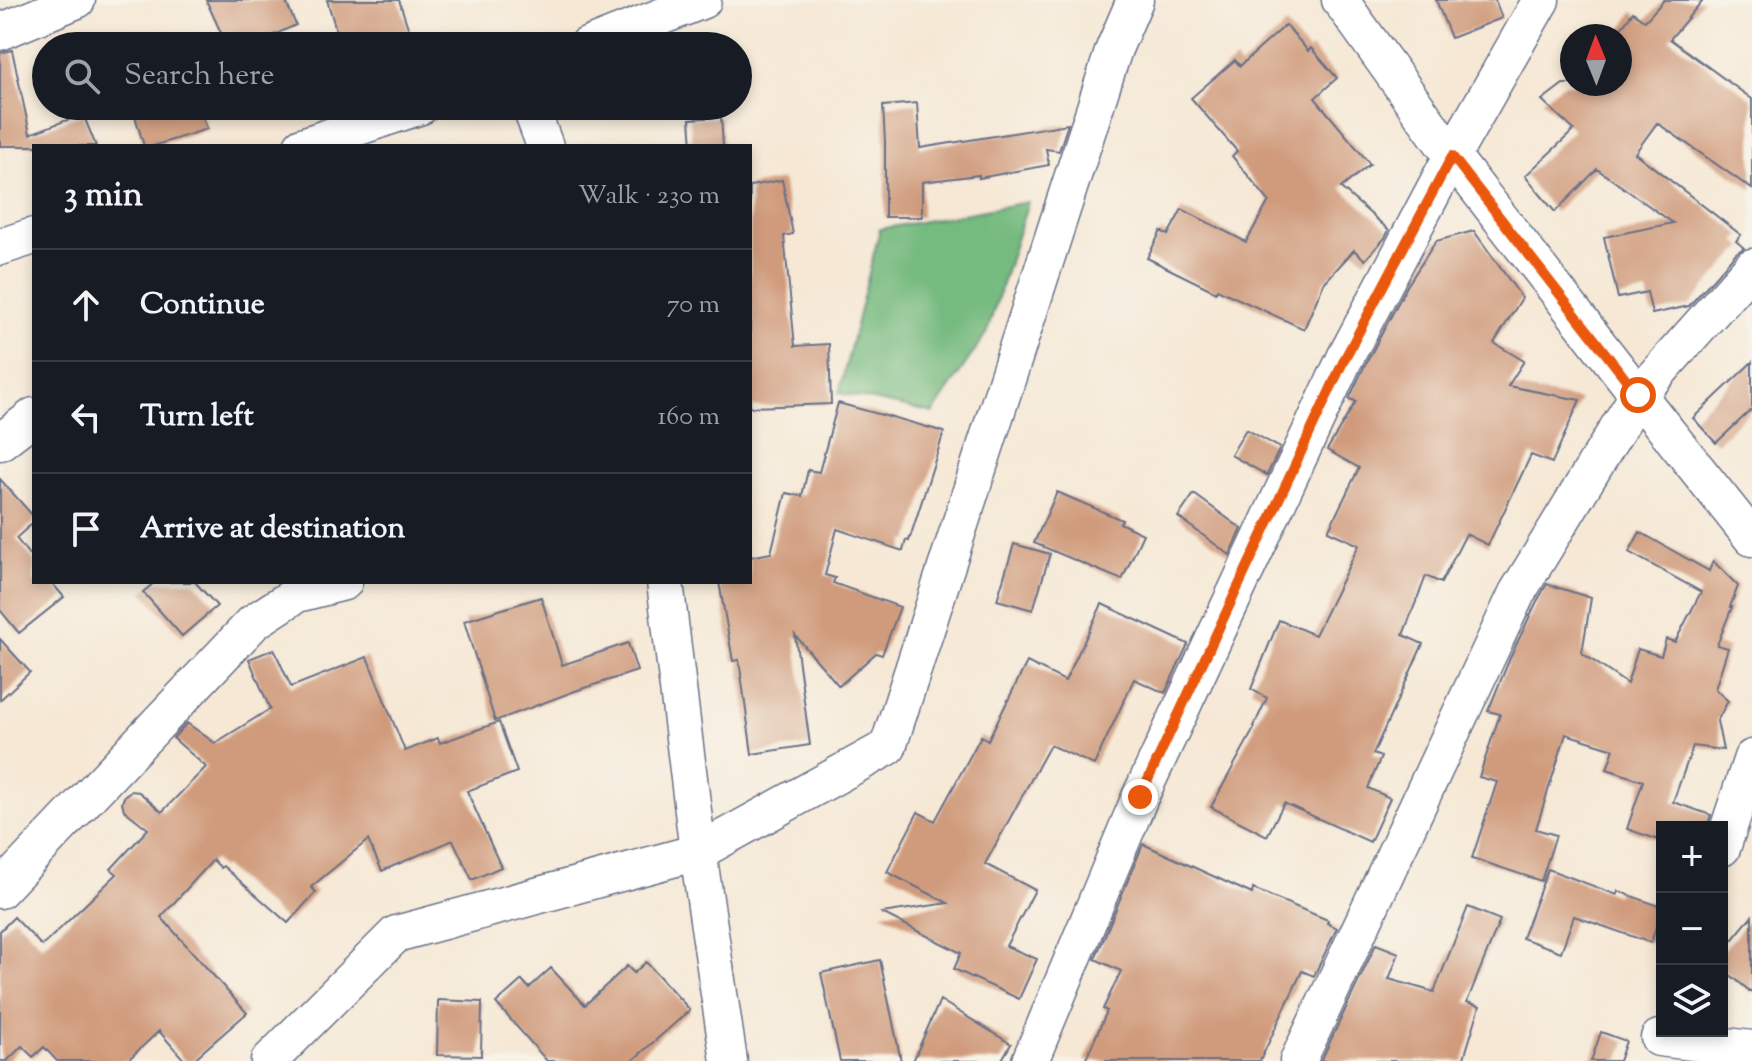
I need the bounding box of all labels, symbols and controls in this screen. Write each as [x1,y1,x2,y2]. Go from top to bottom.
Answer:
north arrow [1560,24,1632,96]
search box [32,32,752,120]
icon: search [60,54,104,98]
text: Search here [124,55,274,98]
text: 3 min [64,172,143,221]
text: Walk · 230 m [578,178,720,215]
icon: ahead [64,283,108,327]
text: Continue [140,284,265,327]
text: 70 m [667,287,720,324]
route start [1620,377,1656,413]
icon: left [64,395,108,439]
text: Turn left [140,396,254,439]
text: 160 m [657,399,720,436]
icon: arrive [64,507,108,551]
text: Arrive at destination [140,508,405,551]
route end [1122,779,1158,815]
map controls [1656,821,1728,1037]
button: + [1656,821,1728,893]
button: − [1656,893,1728,965]
button: layers [1656,965,1728,1037]

